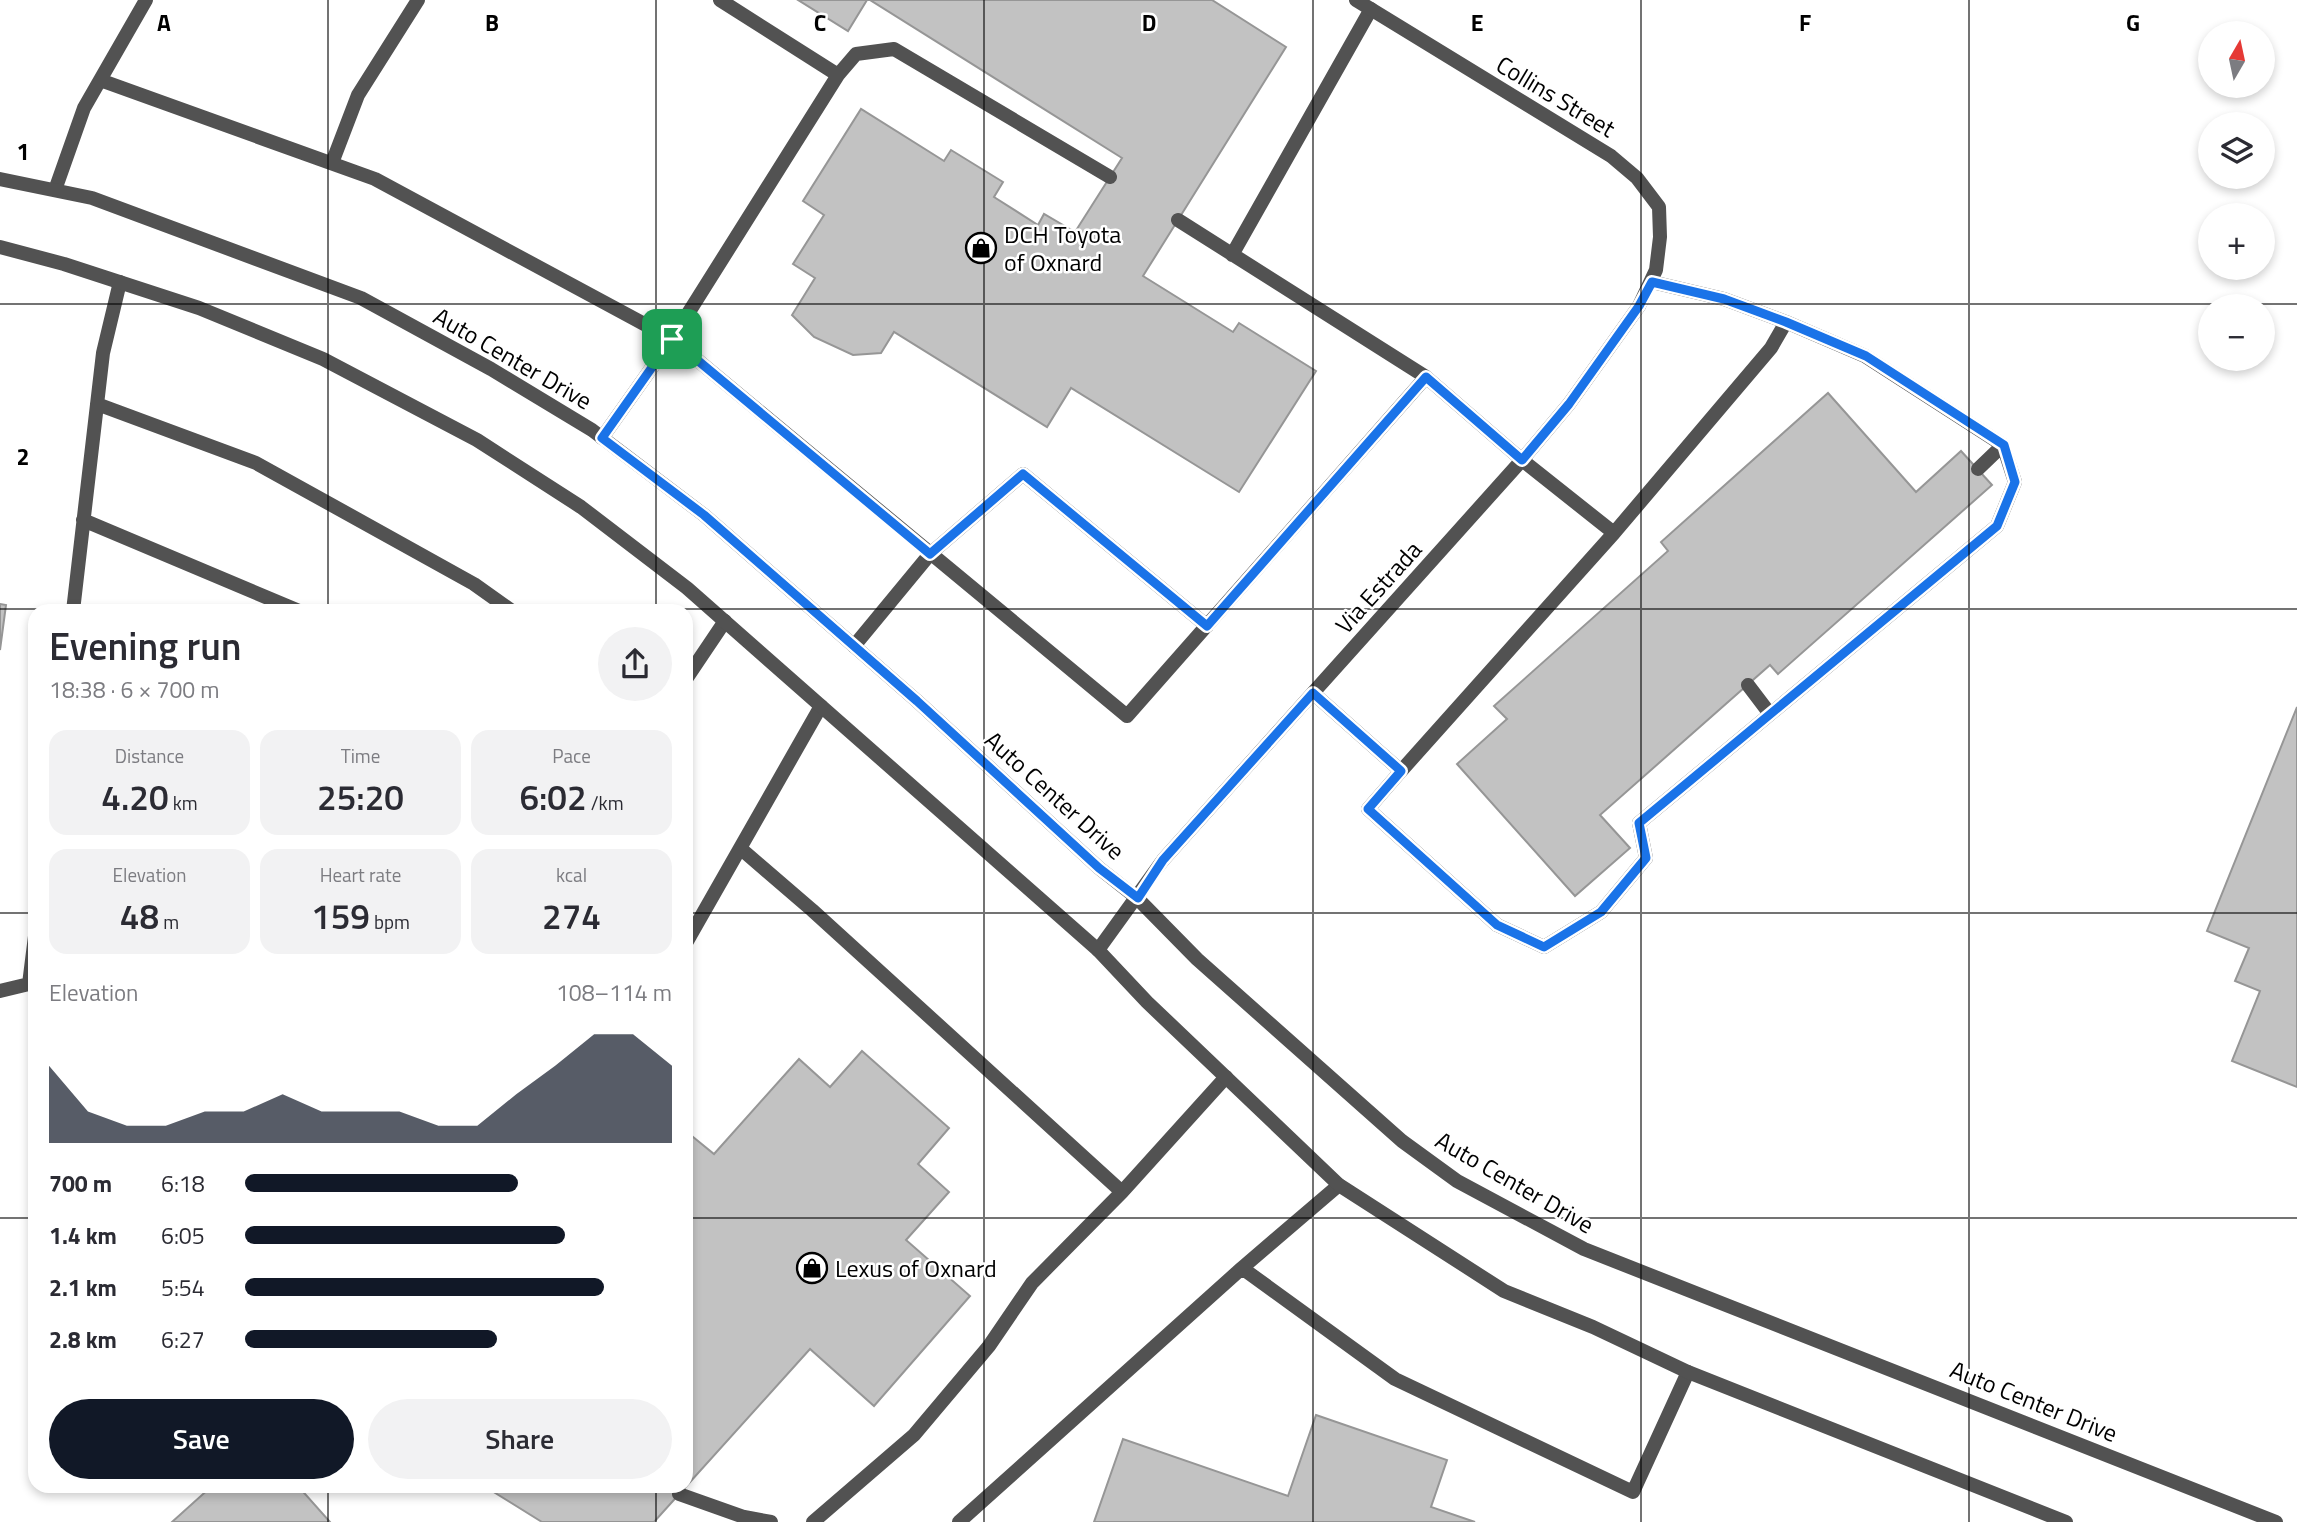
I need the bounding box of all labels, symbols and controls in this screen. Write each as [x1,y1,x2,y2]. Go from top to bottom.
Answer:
text: A [157,5,171,40]
text: B [485,5,499,40]
text: C [814,5,826,40]
text: D [1142,5,1156,40]
text: E [1471,5,1483,40]
text: F [1799,5,1811,40]
text: G [2126,5,2140,40]
north arrow [2198,21,2275,98]
map controls [2198,21,2275,371]
street label: Collins Street [1490,46,1623,146]
button: layers [2198,112,2275,189]
text: 1 [17,134,29,169]
button: + [2198,203,2275,280]
place label: DCH Toyota of Oxnard [1004,216,1121,280]
shop icon: DCH Toyota of Oxnard [964,231,998,265]
button: − [2198,294,2275,371]
street label: Auto Center Drive [427,298,599,418]
pin [642,309,702,369]
icon: arrive [653,320,691,358]
text: 2 [17,439,29,474]
street label: Via Estrada [1326,532,1430,642]
text: Evening run [49,617,242,675]
button: share [598,627,672,701]
text: 18:38 · 6 × 700 m [49,672,219,707]
street label: Auto Center Drive [977,722,1133,868]
text: Distance [115,741,184,770]
text: Time [341,741,380,770]
text: Pace [552,741,591,770]
text: 4.20 [101,770,169,824]
text: 25:20 [317,770,404,824]
text: 6:02 [519,770,587,824]
text: km [169,788,198,817]
text: /km [587,788,624,817]
text: Elevation [113,860,186,889]
text: Heart rate [320,860,401,889]
text: kcal [556,860,587,889]
text: 48 [120,889,159,943]
text: 159 [311,889,370,943]
text: 274 [542,889,601,943]
text: m [159,907,179,936]
text: bpm [370,907,410,936]
text: Elevation [49,975,138,1010]
text: 108–114 m [556,975,672,1010]
street label: Auto Center Drive [1429,1122,1601,1242]
text: 700 m [49,1166,112,1201]
text: 6:18 [161,1166,205,1201]
text: 1.4 km [49,1218,117,1253]
text: 6:05 [161,1218,205,1253]
place label: Lexus of Oxnard [835,1250,997,1286]
shop icon: Lexus of Oxnard [795,1251,829,1285]
text: 2.1 km [49,1270,117,1305]
text: 5:54 [161,1270,205,1305]
text: 2.8 km [49,1322,117,1357]
text: 6:27 [161,1322,205,1357]
street label: Auto Center Drive [1945,1351,2123,1451]
button: Save [49,1399,354,1479]
button: Share [368,1399,672,1479]

